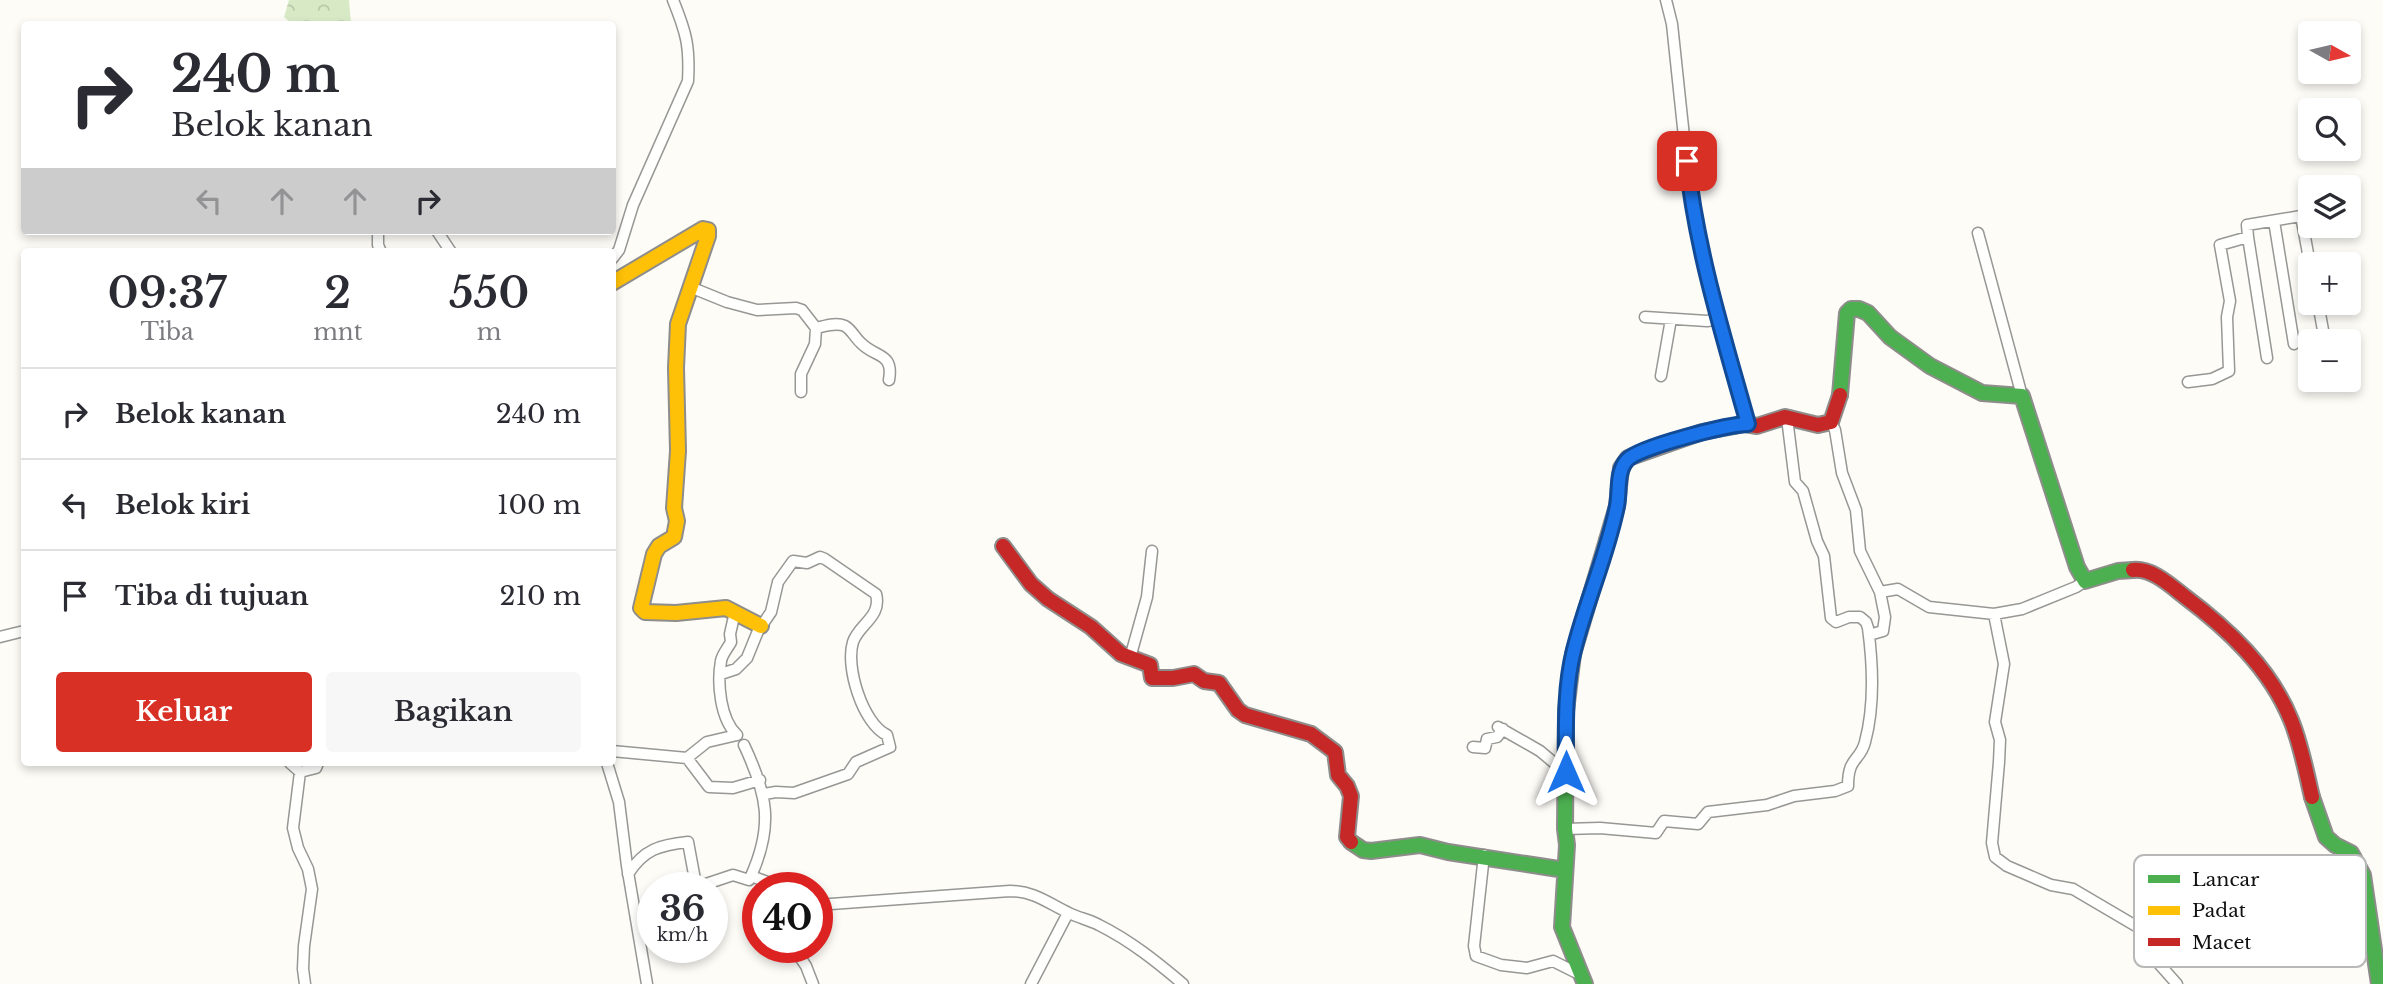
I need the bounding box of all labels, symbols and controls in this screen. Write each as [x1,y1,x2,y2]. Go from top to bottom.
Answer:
north arrow [2298,21,2361,84]
map controls [2298,21,2361,392]
text: 240 m [171,44,340,105]
icon: right [56,49,147,140]
button: search [2298,98,2361,161]
text: Belok kanan [171,105,373,145]
pin [1657,131,1717,191]
icon: arrive [1668,142,1706,180]
button: layers [2298,175,2361,238]
icon: left [190,182,228,220]
icon: ahead [263,182,301,220]
icon: ahead [336,182,374,220]
icon: right [409,182,447,220]
button: + [2298,252,2361,315]
text: 09:37 [108,267,227,319]
text: 2 [324,267,351,319]
text: 550 [449,267,529,319]
text: Tiba [140,318,194,346]
text: mnt [313,318,362,346]
text: m [477,318,502,346]
button: − [2298,329,2361,392]
icon: right [56,395,94,433]
text: Belok kanan [115,398,286,430]
text: 240 m [496,398,581,430]
icon: left [56,486,94,524]
text: Belok kiri [115,489,250,521]
text: 100 m [497,489,581,521]
icon: arrive [56,577,94,615]
text: Tiba di tujuan [115,580,309,612]
text: 210 m [499,580,581,612]
button: Keluar [56,672,312,752]
button: Bagikan [326,672,581,752]
position arrow [1529,735,1603,809]
legend [2134,855,2366,967]
text: Lancar [2192,868,2259,891]
speed limit sign: 40 [742,872,833,963]
text: 36 [660,887,705,930]
text: Padat [2192,899,2247,922]
text: km/h [657,924,708,946]
text: Macet [2192,931,2252,954]

